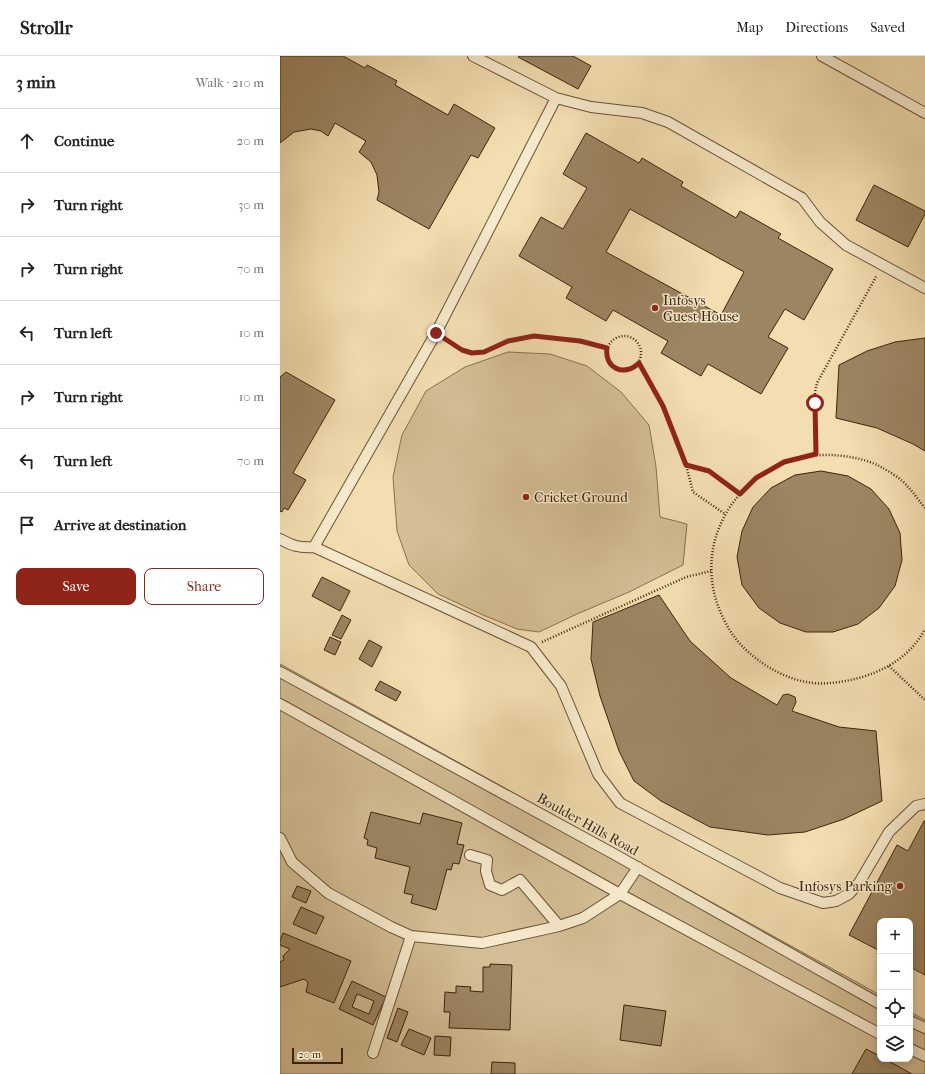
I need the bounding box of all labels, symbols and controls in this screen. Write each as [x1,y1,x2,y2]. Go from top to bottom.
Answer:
text: Strollr [20,17,73,39]
text: Map [736,19,763,36]
text: Directions [785,19,848,36]
text: Saved [870,19,905,36]
text: 3 min [16,72,56,92]
text: Walk · 210 m [196,75,264,90]
icon: ahead [16,130,38,152]
text: Continue [54,132,114,150]
text: 20 m [237,133,264,148]
icon: right [16,194,38,216]
text: Turn right [54,196,123,214]
text: 30 m [238,197,264,212]
icon: right [16,258,38,280]
text: Turn right [54,260,123,278]
text: 70 m [237,261,264,276]
place label: Infosys Guest House [663,292,739,325]
marker: Infosys Guest House [650,303,660,313]
icon: left [16,322,38,344]
text: Turn left [54,324,112,342]
route end [427,324,445,342]
text: 10 m [239,325,264,340]
icon: right [16,386,38,408]
text: Turn right [54,388,123,406]
text: 10 m [239,389,264,404]
route start [806,394,824,412]
icon: left [16,450,38,472]
text: Turn left [54,452,112,470]
text: 70 m [237,453,264,468]
place label: Cricket Ground [534,489,628,506]
marker: Cricket Ground [521,492,531,502]
icon: arrive [16,514,38,536]
text: Arrive at destination [54,516,186,534]
button: Save [16,568,136,605]
button: Share [144,568,264,605]
street label: Boulder Hills Road [534,789,642,860]
place label: Infosys Parking [799,878,893,895]
marker: Infosys Parking [895,881,905,891]
map controls [877,918,913,1062]
button: + [877,918,913,954]
button: − [877,954,913,990]
button: locate [877,990,913,1026]
button: layers [877,1026,913,1062]
scale bar [292,1046,343,1065]
text: 20 m [298,1048,321,1061]

